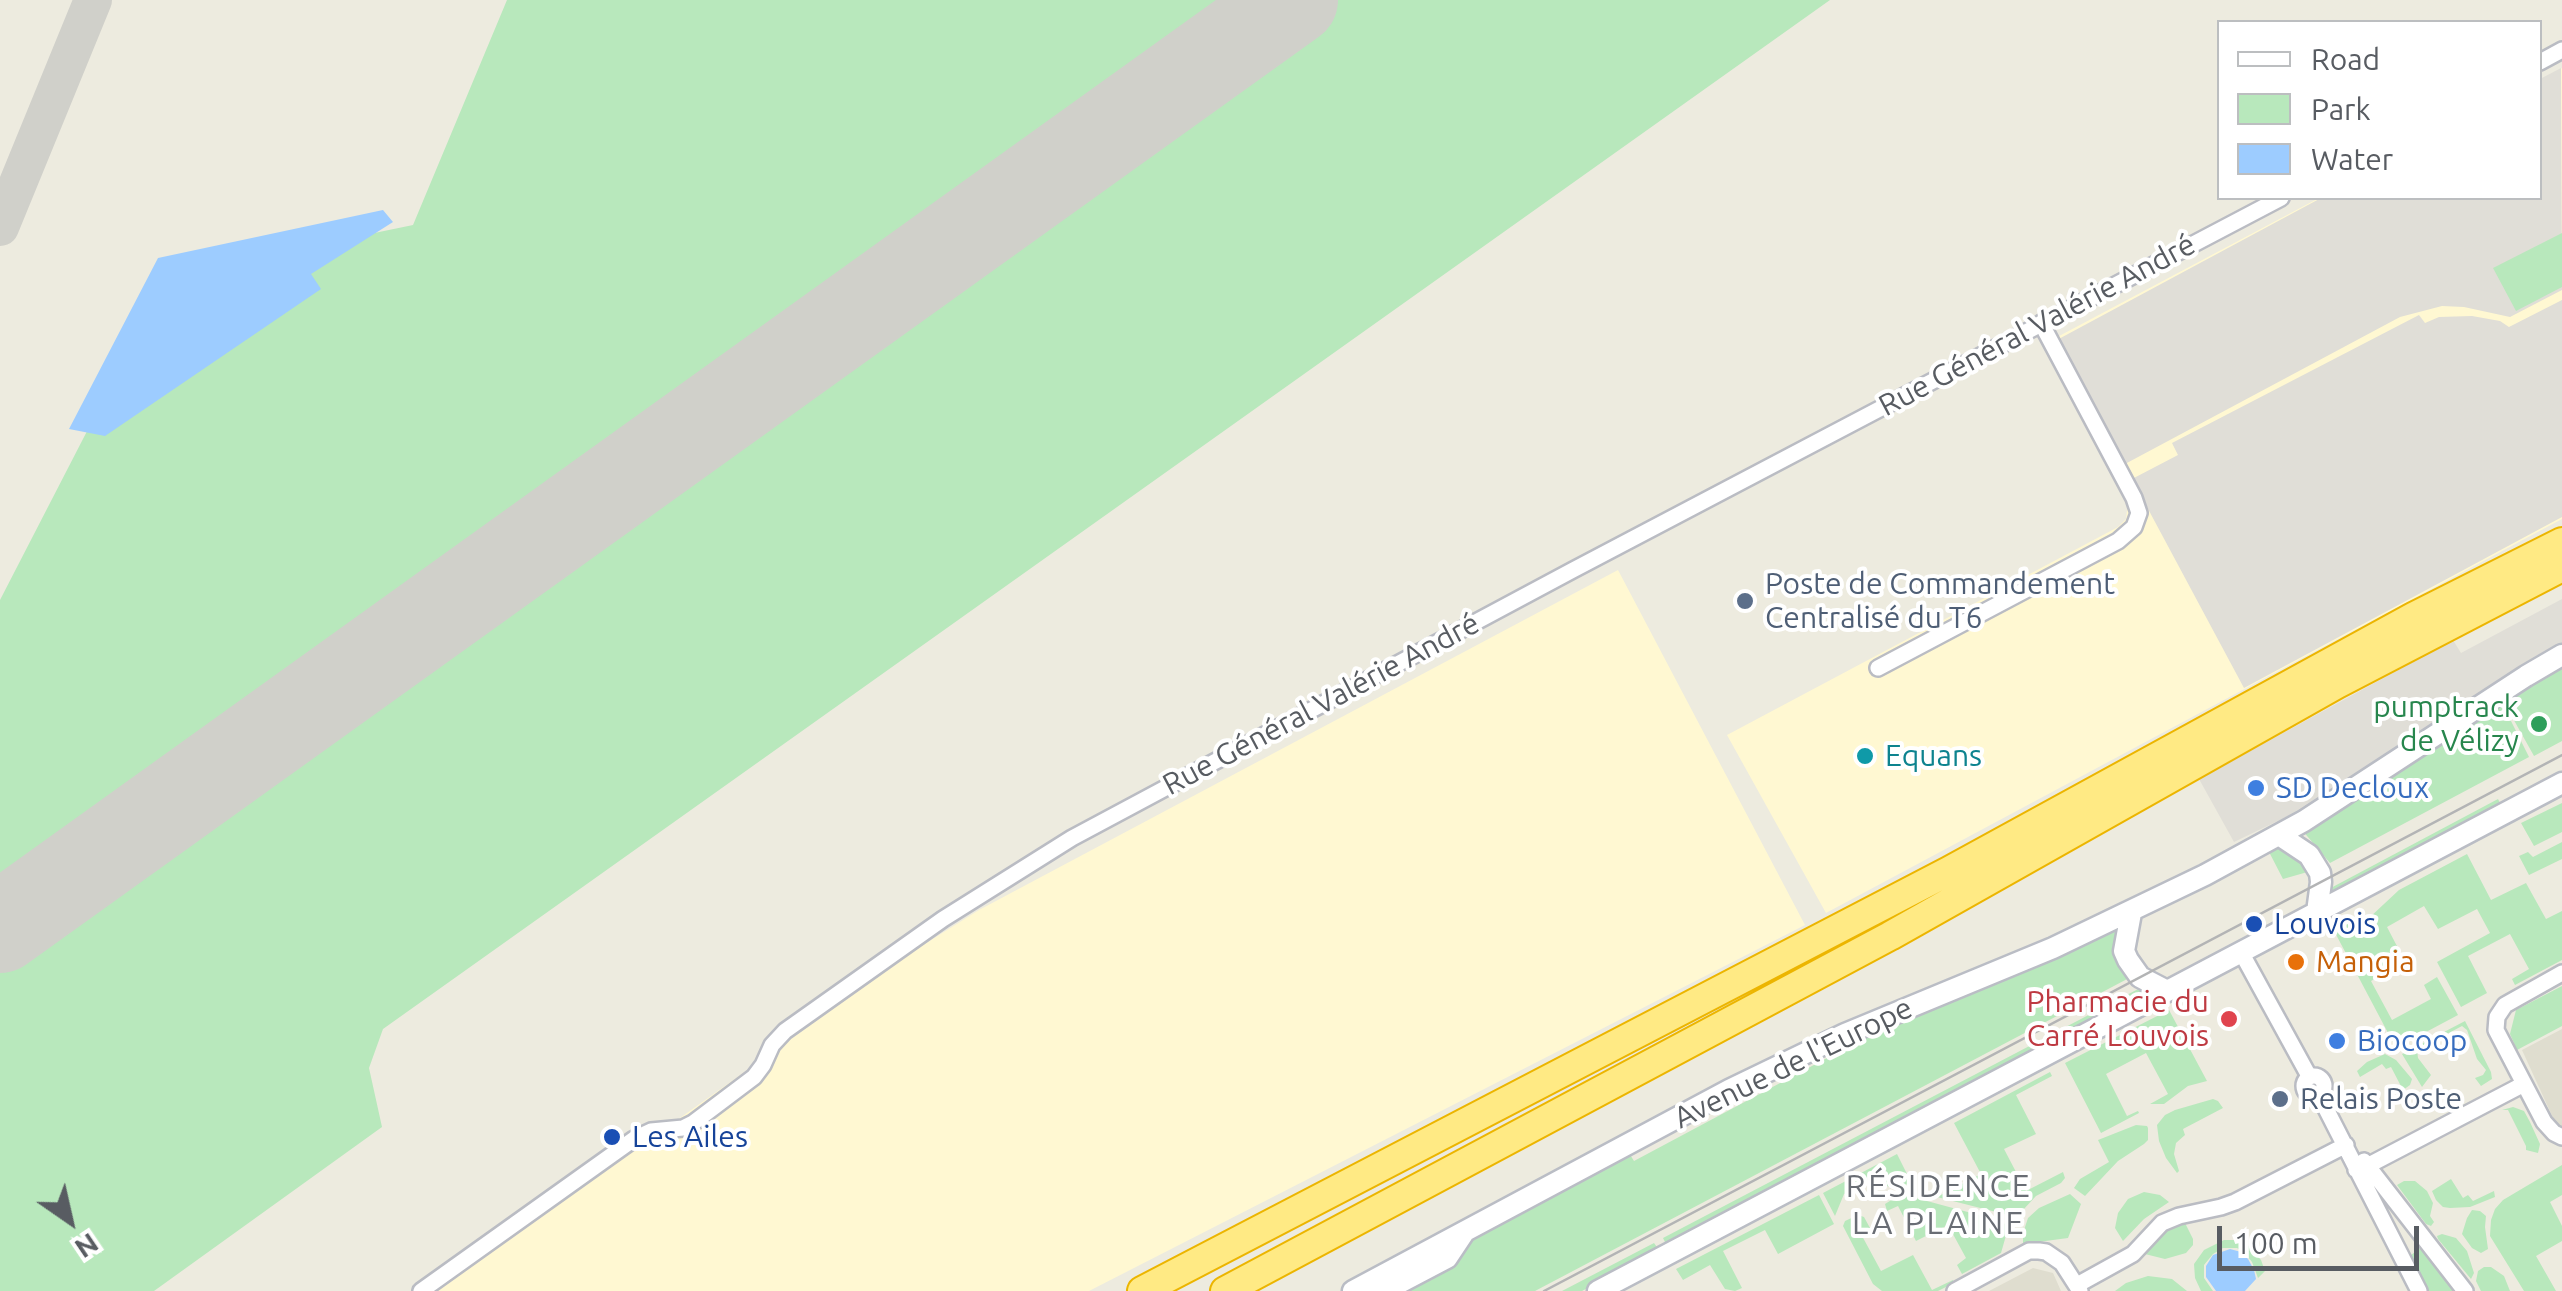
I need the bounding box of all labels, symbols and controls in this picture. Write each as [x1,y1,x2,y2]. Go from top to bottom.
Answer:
legend [2217,20,2542,200]
text: Road [2311,42,2380,76]
text: Park [2311,92,2371,126]
text: Water [2311,142,2393,176]
street label: Rue Général Valérie André [1873,226,2201,424]
place label: Poste de Commandement Centralisé du T6 [1765,566,2115,636]
marker: Poste de Commandement Centralisé du T6 [1734,590,1756,612]
street label: Rue Général Valérie André [1157,605,1485,803]
place label: pumptrack de Vélizy [2373,689,2519,760]
marker: pumptrack de Vélizy [2528,713,2550,735]
place label: Equans [1885,738,1982,774]
marker: Equans [1854,745,1876,767]
place label: SD Decloux [2276,770,2429,806]
marker: SD Decloux [2245,777,2267,799]
place label: Louvois [2274,906,2376,942]
marker: Louvois [2243,913,2265,935]
place label: Mangia [2316,944,2415,980]
marker: Mangia [2285,951,2307,973]
place label: Pharmacie du Carré Louvois [2026,984,2209,1054]
street label: Avenue de l'Europe [1668,990,1918,1136]
marker: Pharmacie du Carré Louvois [2218,1008,2240,1030]
place label: Biocoop [2357,1023,2467,1059]
marker: Biocoop [2326,1030,2348,1052]
place label: Relais Poste [2300,1081,2462,1117]
marker: Relais Poste [2269,1088,2291,1110]
place label: Les Ailes [632,1119,748,1155]
marker: Les Ailes [601,1126,623,1148]
district label: RÉSIDENCE LA PLAINE [1846,1167,2032,1242]
north arrow [20,1171,120,1271]
scale bar [2222,1206,2424,1268]
text: 100 m [2234,1226,2318,1260]
text: N [70,1228,104,1265]

